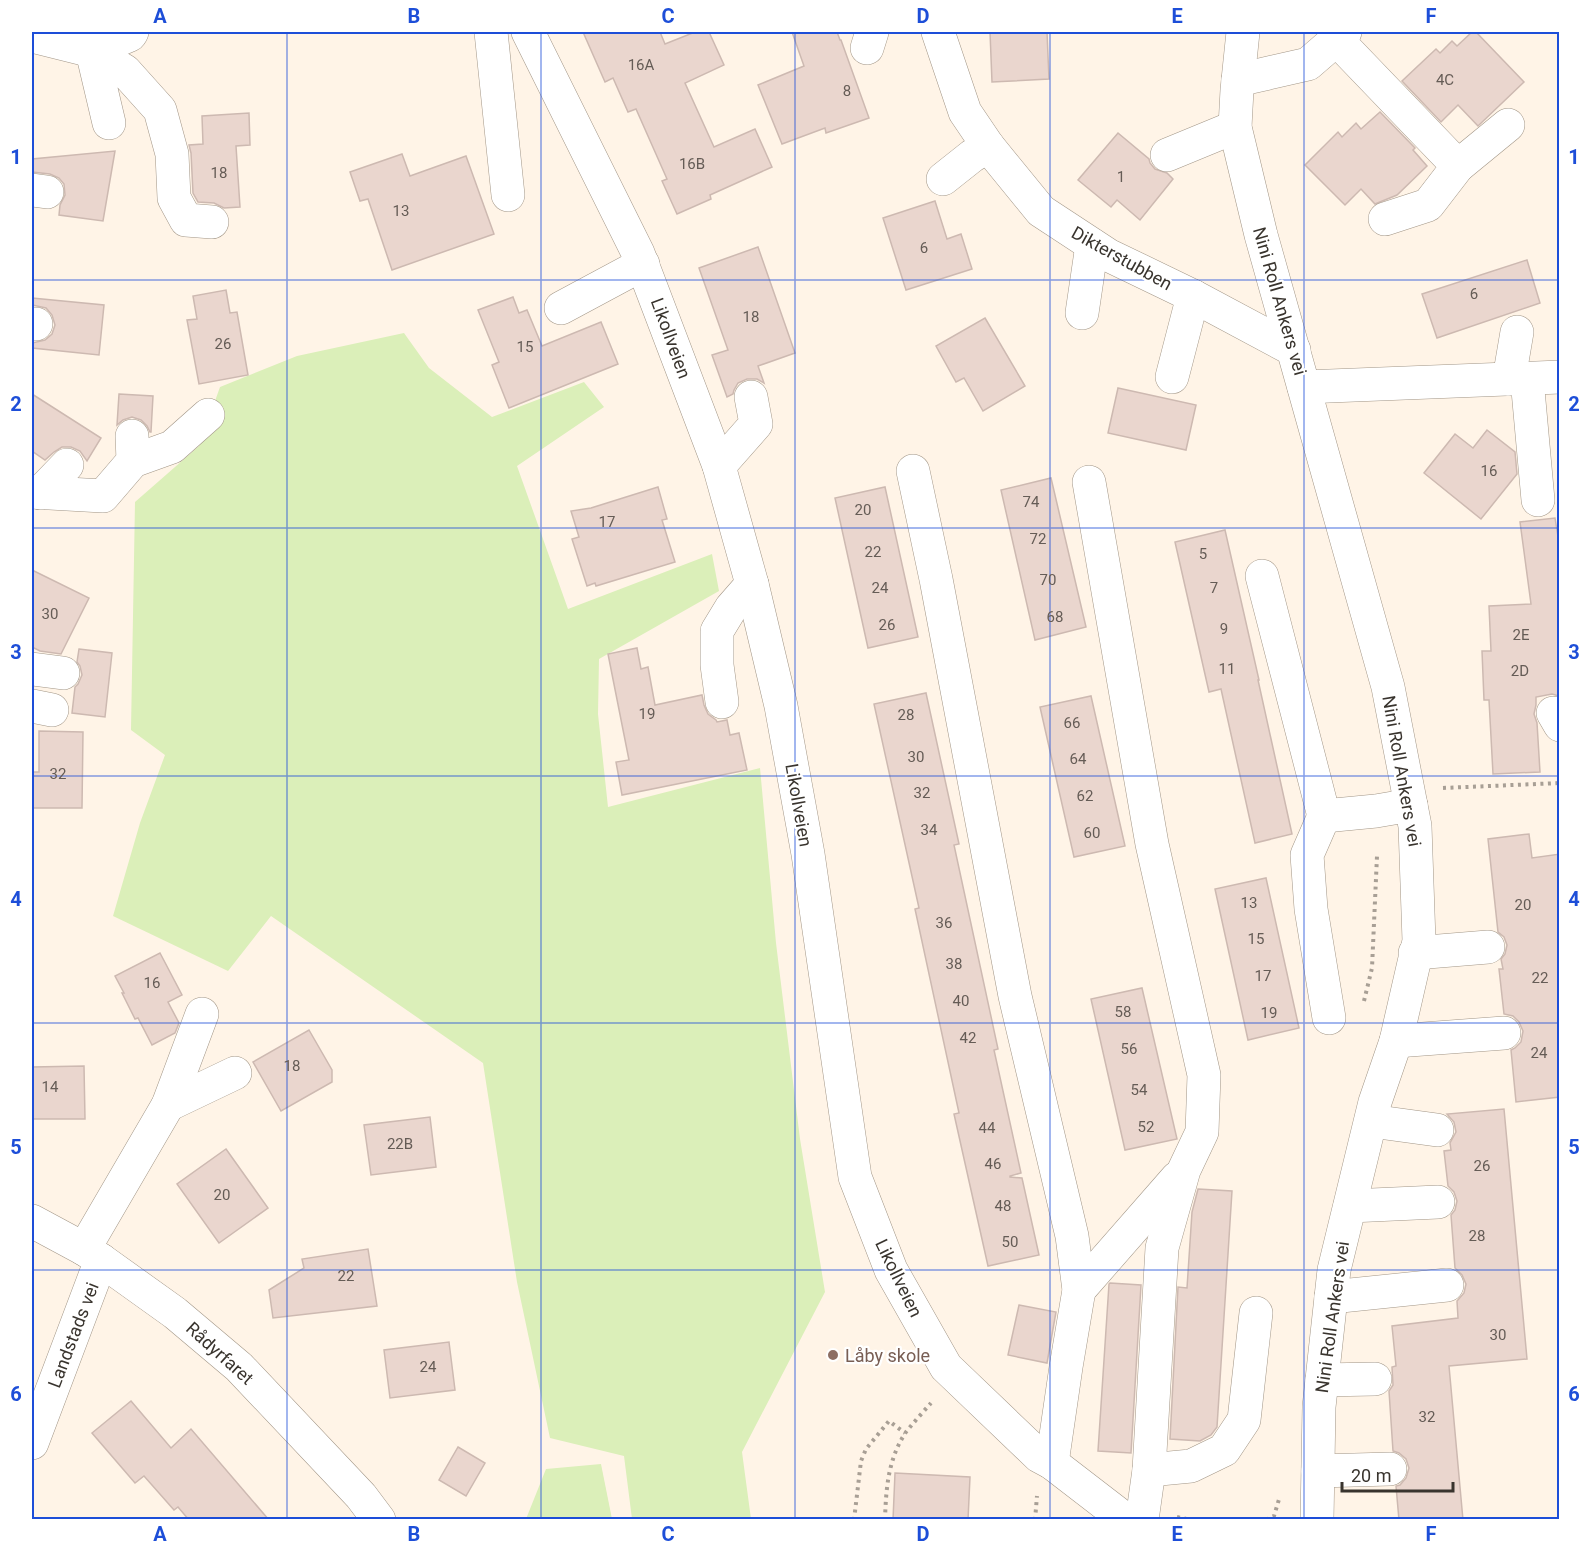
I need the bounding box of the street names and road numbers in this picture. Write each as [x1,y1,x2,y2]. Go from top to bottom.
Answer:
street label: Dikterstubben [1068,222,1176,294]
street label: Nini Roll Ankers vei [1249,225,1311,377]
street label: Likollveien [647,295,695,381]
street label: Nini Roll Ankers vei [1378,694,1426,848]
street label: Likollveien [781,762,817,848]
street label: Likollveien [871,1236,927,1320]
street label: Nini Roll Ankers vei [1311,1240,1353,1394]
street label: Landstads vei [43,1279,103,1391]
street label: Rådyrfaret [182,1317,258,1389]

